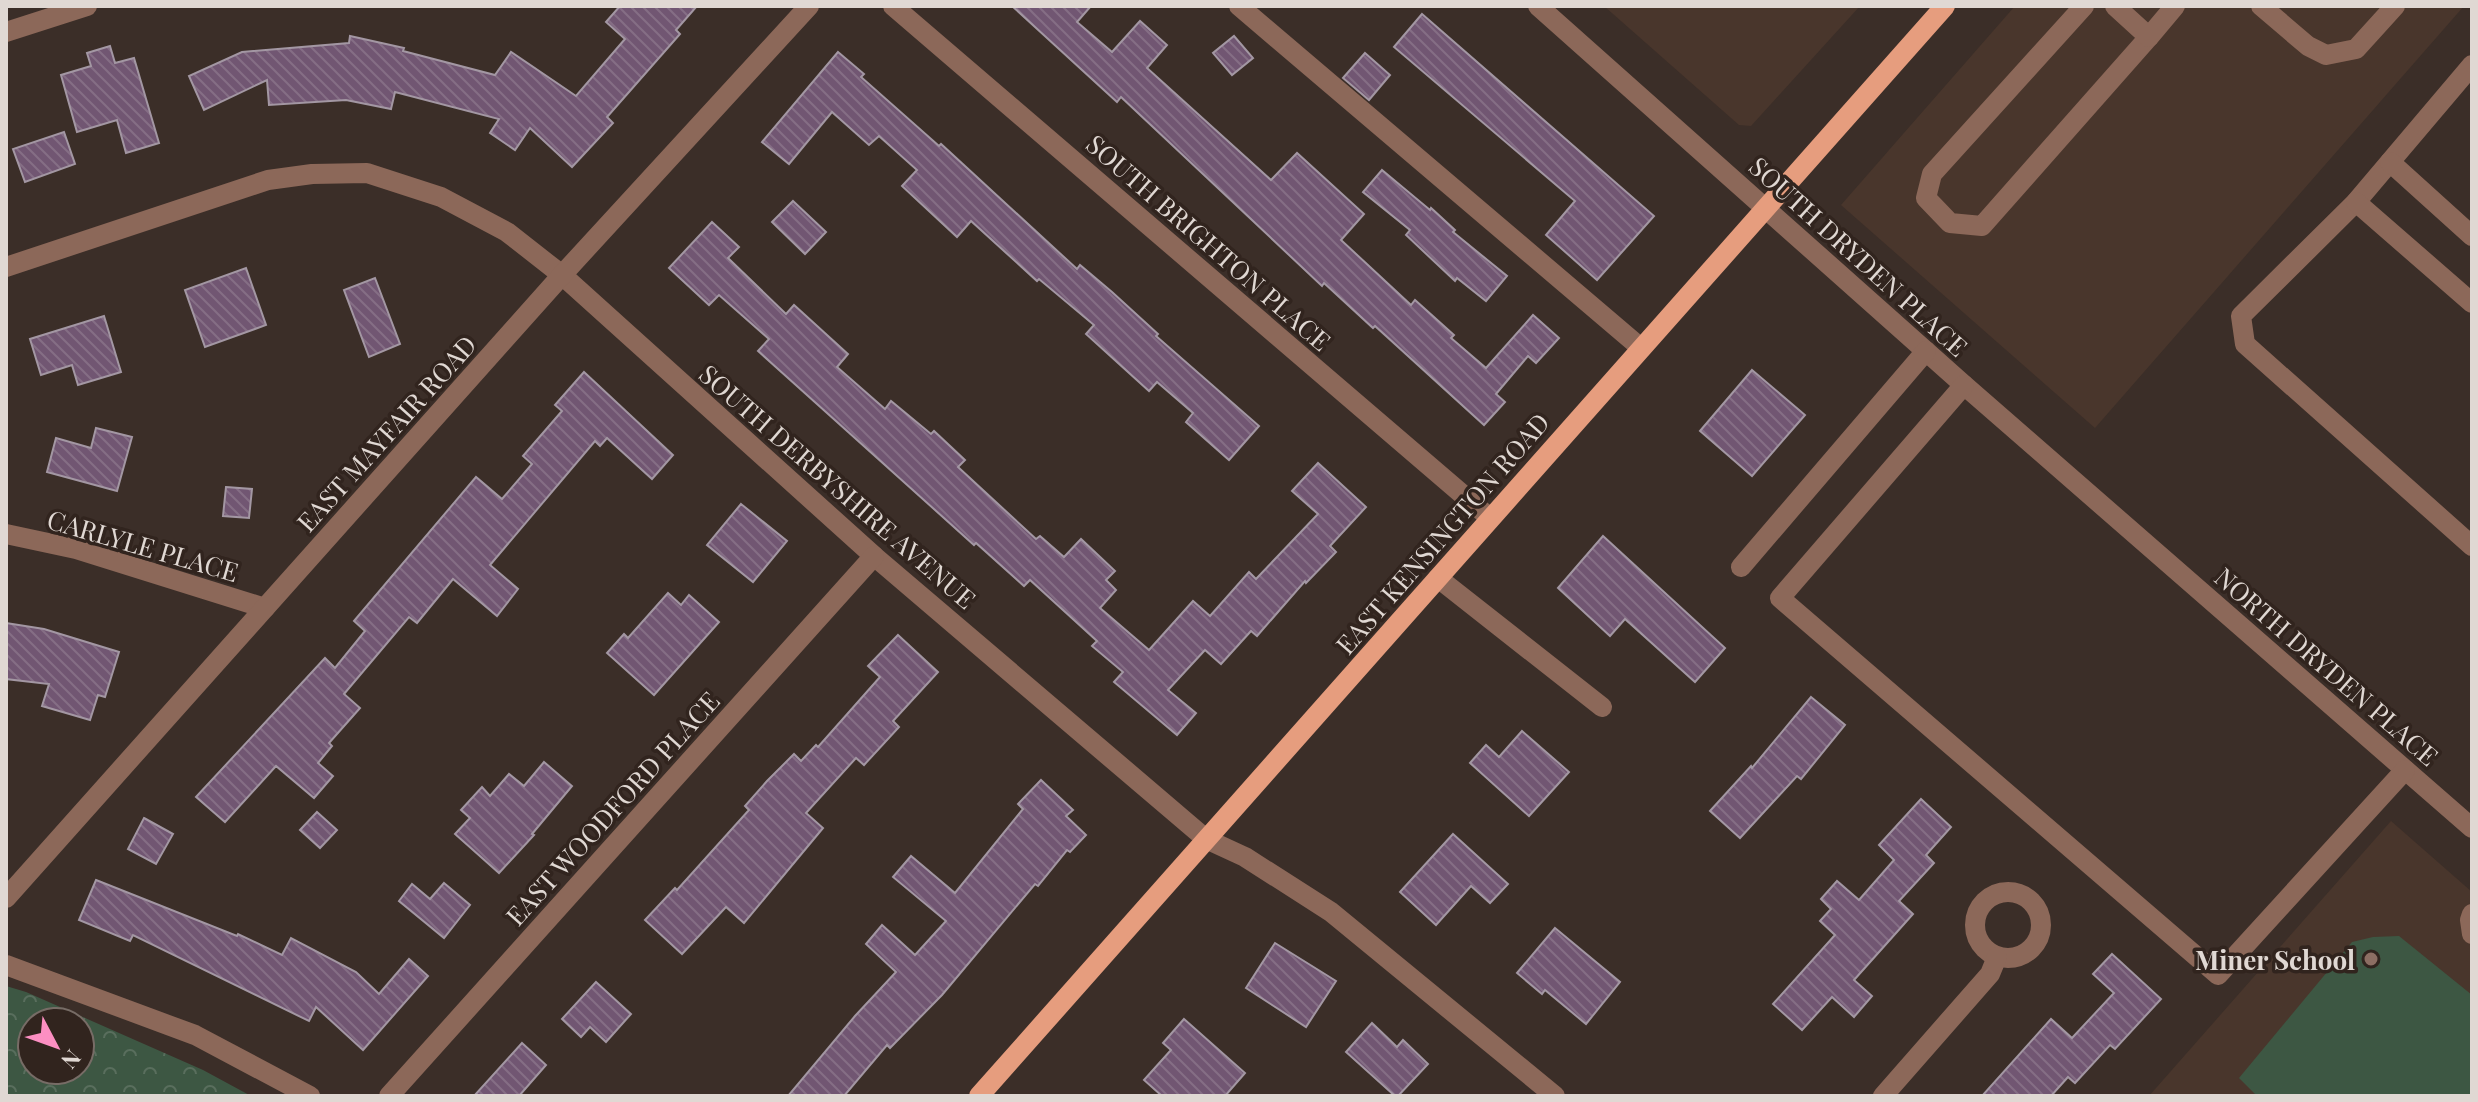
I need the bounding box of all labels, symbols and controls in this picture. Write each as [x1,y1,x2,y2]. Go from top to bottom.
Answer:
street label: SOUTH BRIGHTON PLACE [1079,126,1339,358]
street label: SOUTH DRYDEN PLACE [1742,149,1976,363]
street label: EAST MAYFAIR ROAD [288,327,484,539]
street label: SOUTH DERBYSHIRE AVENUE [692,356,984,616]
street label: EAST KENSINGTON ROAD [1327,405,1557,661]
street label: CARLYLE PLACE [43,501,243,589]
street label: NORTH DRYDEN PLACE [2208,559,2446,773]
street label: EAST WOODFORD PLACE [497,684,727,932]
place label: Miner School [2195,942,2355,977]
marker: Miner School [2362,950,2380,968]
north arrow [16,1006,96,1086]
text: N [55,1044,88,1076]

